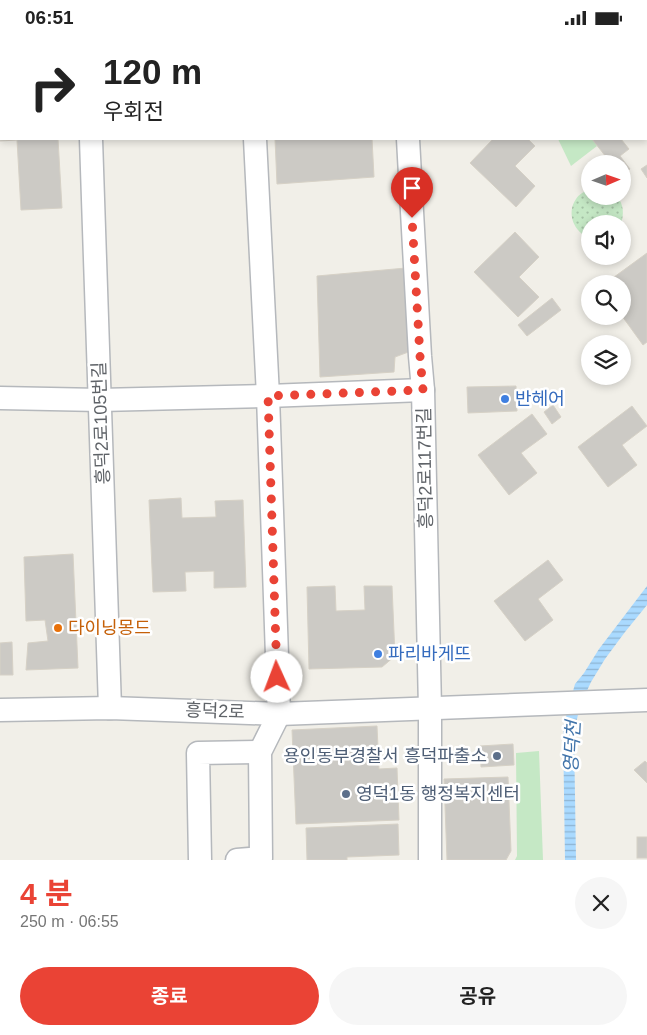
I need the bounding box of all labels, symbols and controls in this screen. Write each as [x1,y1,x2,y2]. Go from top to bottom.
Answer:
text: 06:51 [25,7,74,28]
text: 120 m [103,52,202,91]
icon: right [20,55,85,120]
text: 우회전 [103,99,164,124]
north arrow [581,155,631,205]
map controls [581,155,631,385]
pin [391,167,433,218]
icon: arrive [398,174,426,202]
button: sound [581,215,631,265]
button: search [581,275,631,325]
button: layers [581,335,631,385]
street label: 흥덕2로105번길 [89,361,113,485]
place label: 반헤어 [515,389,565,409]
marker: 반헤어 [499,393,511,405]
street label: 흥덕2로117번길 [414,407,436,529]
place label: 다이닝몽드 [68,618,151,638]
marker: 다이닝몽드 [52,622,64,634]
place label: 파리바게뜨 [388,644,471,664]
marker: 파리바게뜨 [372,648,384,660]
position arrow [250,650,302,702]
street label: 흥덕2로 [185,700,245,722]
water label: 영덕천 [560,719,584,774]
place label: 용인동부경찰서 흥덕파출소 [283,746,487,766]
marker: 용인동부경찰서 흥덕파출소 [491,750,503,762]
place label: 영덕1동 행정복지센터 [356,784,520,804]
marker: 영덕1동 행정복지센터 [340,788,352,800]
text: 4 분 [20,877,73,910]
button: close [575,877,627,929]
text: 250 m · 06:55 [20,913,119,930]
button: 종료 [20,967,319,1025]
button: 공유 [329,967,627,1025]

